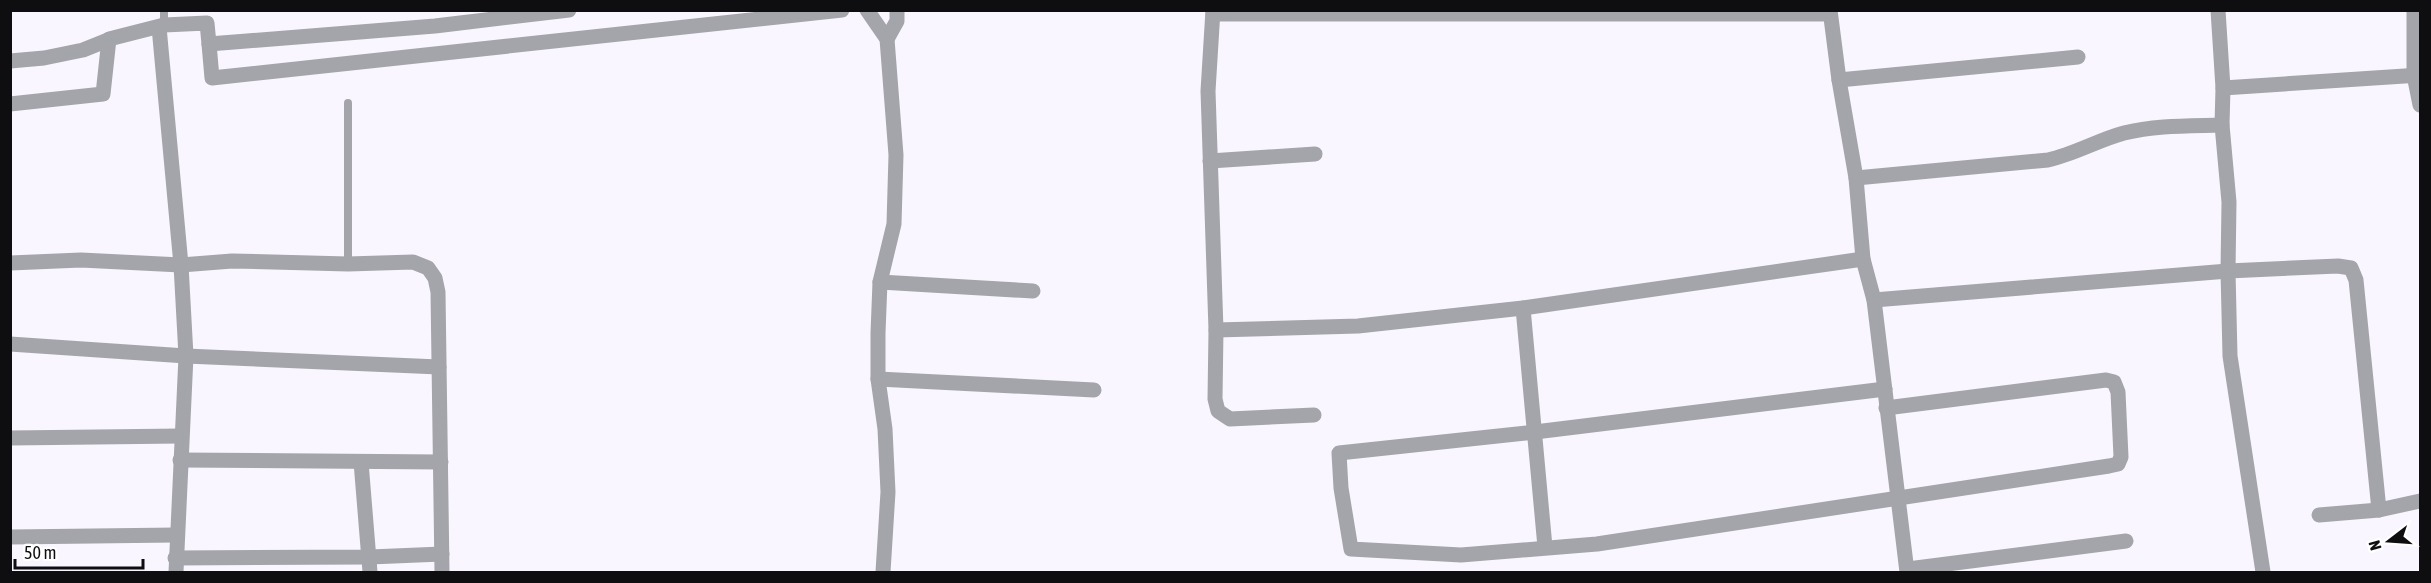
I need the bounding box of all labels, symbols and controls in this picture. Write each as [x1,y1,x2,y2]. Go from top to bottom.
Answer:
north arrow [2359,511,2419,571]
scale bar [15,532,142,570]
text: N [2365,538,2385,553]
text: 50 m [24,542,56,563]

